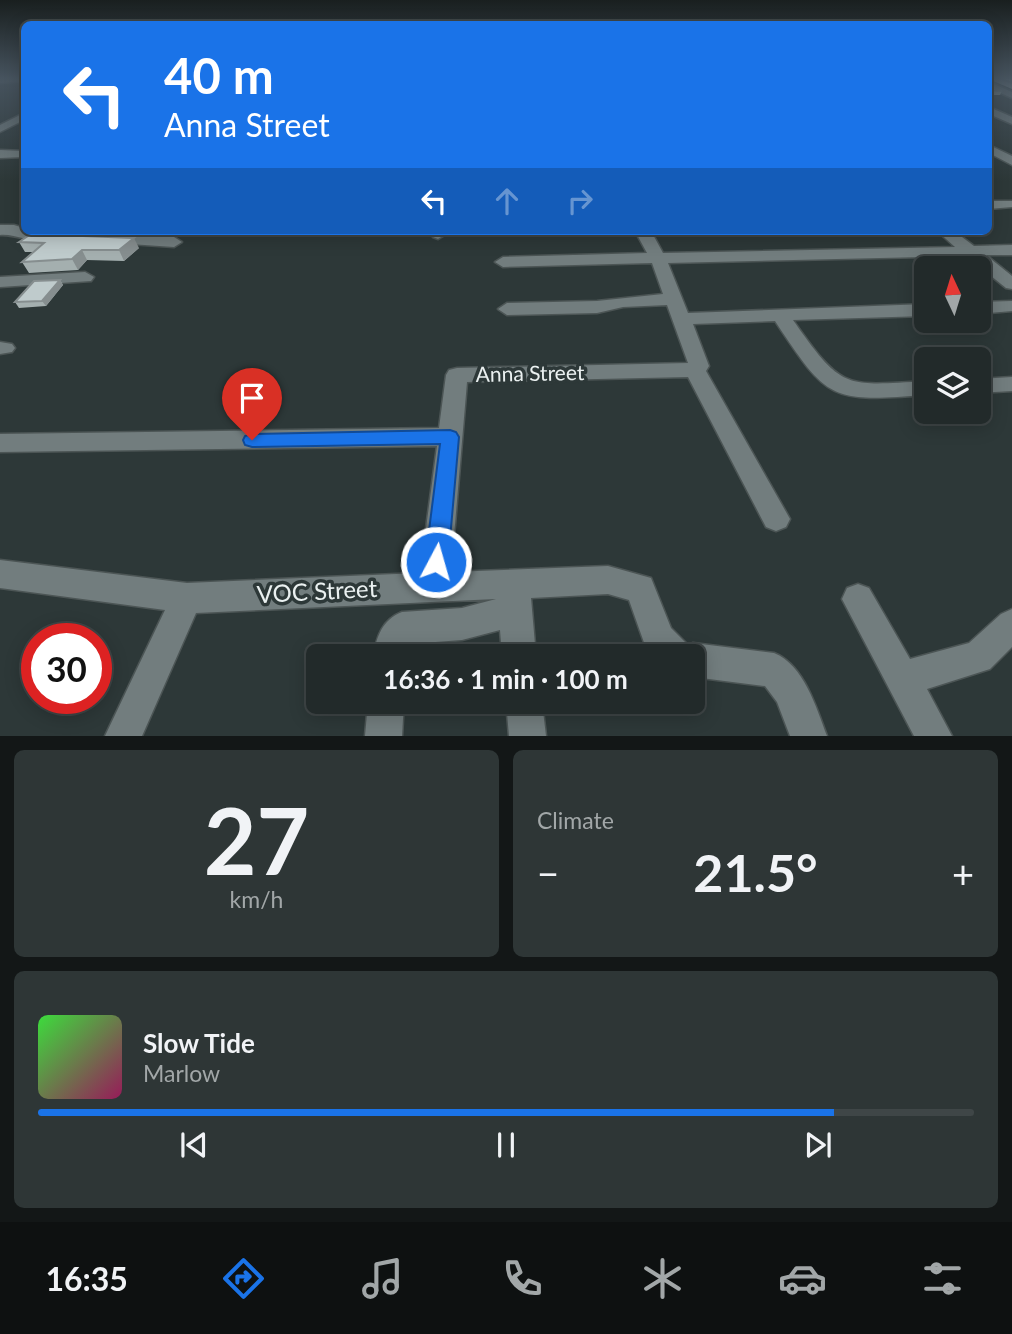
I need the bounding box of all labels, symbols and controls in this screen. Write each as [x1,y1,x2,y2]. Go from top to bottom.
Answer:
text: 40 m [164,46,274,104]
icon: left [49,49,140,140]
text: Anna Street [164,105,330,144]
icon: left [415,182,453,220]
icon: ahead [488,182,526,220]
icon: right [561,182,599,220]
north arrow [914,256,990,332]
map controls [914,256,991,424]
button: layers [914,347,991,424]
street label: Anna Street [475,359,585,386]
pin [222,368,282,440]
icon: arrive [233,379,271,417]
position arrow [399,525,473,599]
street label: VOC Street [256,573,378,608]
speed limit sign: 30 [21,623,112,714]
text: 16:36 · 1 min · 100 m [383,663,628,695]
text: 27 [204,785,309,894]
text: Climate [537,806,614,834]
text: 21.5° [693,841,818,903]
text: − [537,850,559,896]
text: + [952,850,974,896]
text: km/h [230,885,283,913]
text: Slow Tide [143,1027,255,1059]
text: Marlow [143,1059,220,1087]
icon: previous [175,1126,213,1164]
icon: pause [487,1126,525,1164]
icon: next [799,1126,837,1164]
icon: directions [219,1254,268,1303]
icon: music [358,1254,407,1303]
icon: phone [498,1254,547,1303]
icon: climate [638,1254,687,1303]
icon: car [778,1254,827,1303]
icon: filters [918,1254,967,1303]
text: 16:35 [45,1259,128,1298]

